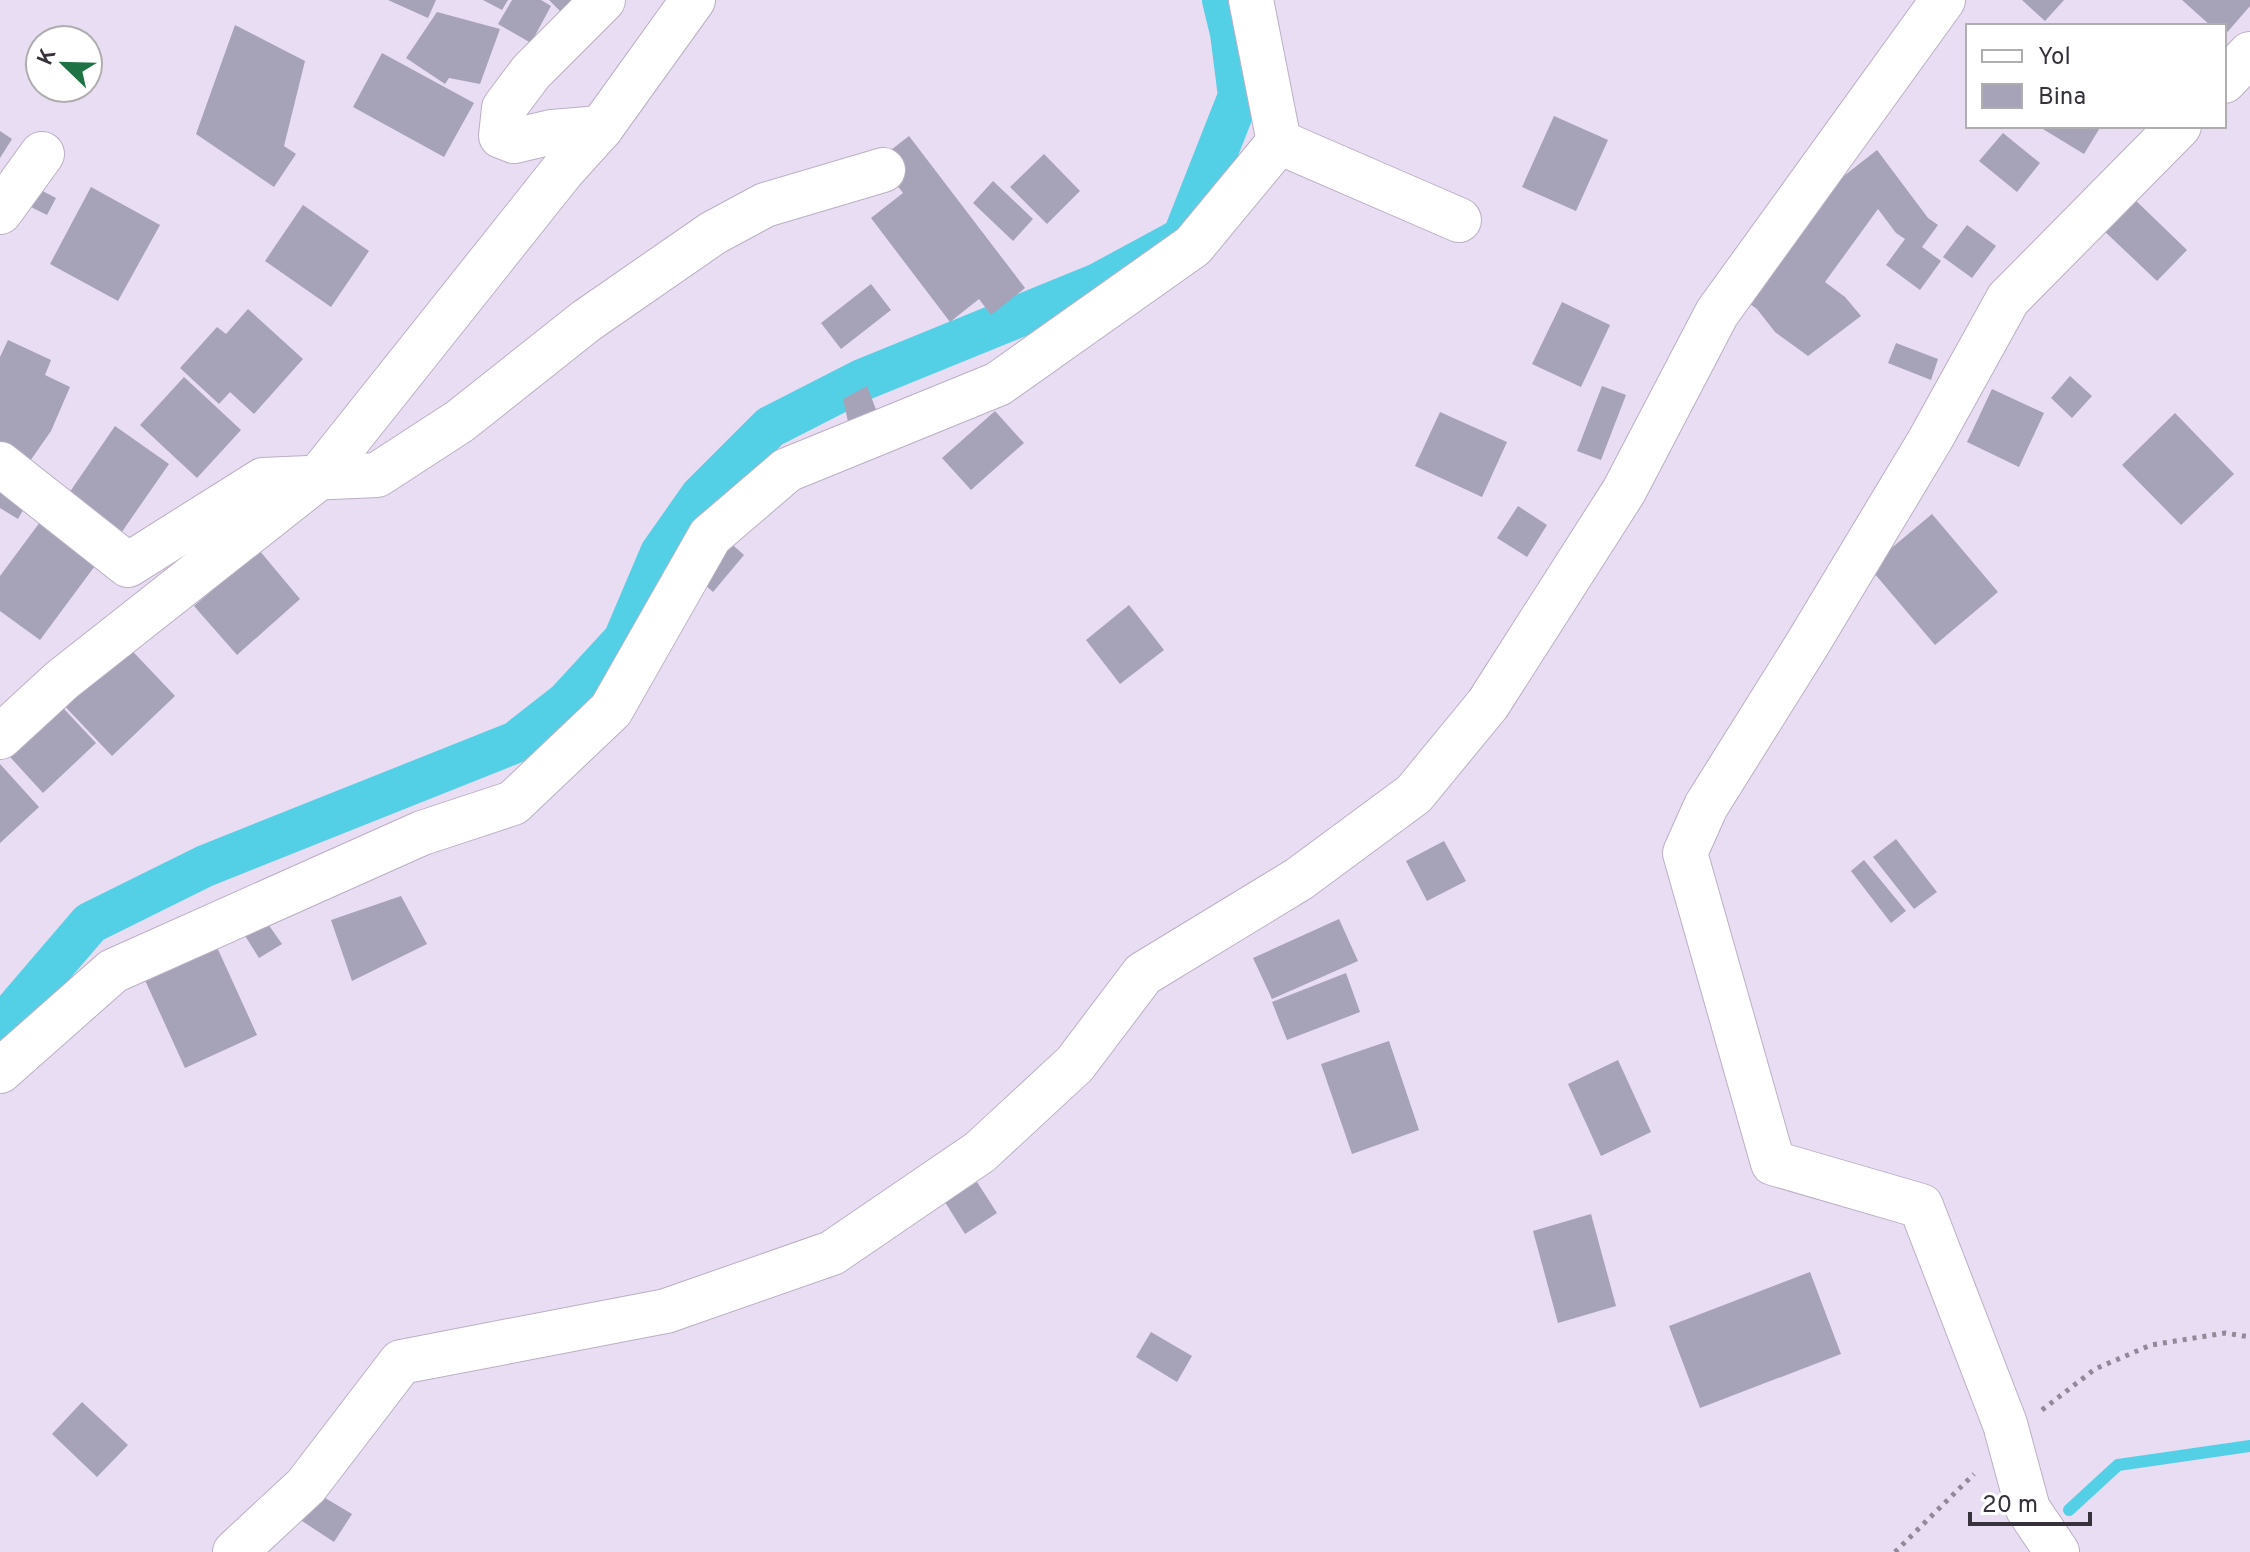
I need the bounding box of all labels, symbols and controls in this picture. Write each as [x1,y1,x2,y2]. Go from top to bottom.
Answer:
north arrow [24,24,104,104]
legend [1966,24,2226,128]
text: Yol [2038,43,2071,73]
text: K [32,45,63,70]
text: Bina [2038,83,2086,113]
scale bar [1970,1476,2090,1526]
text: 20 m [1982,1491,2038,1521]

